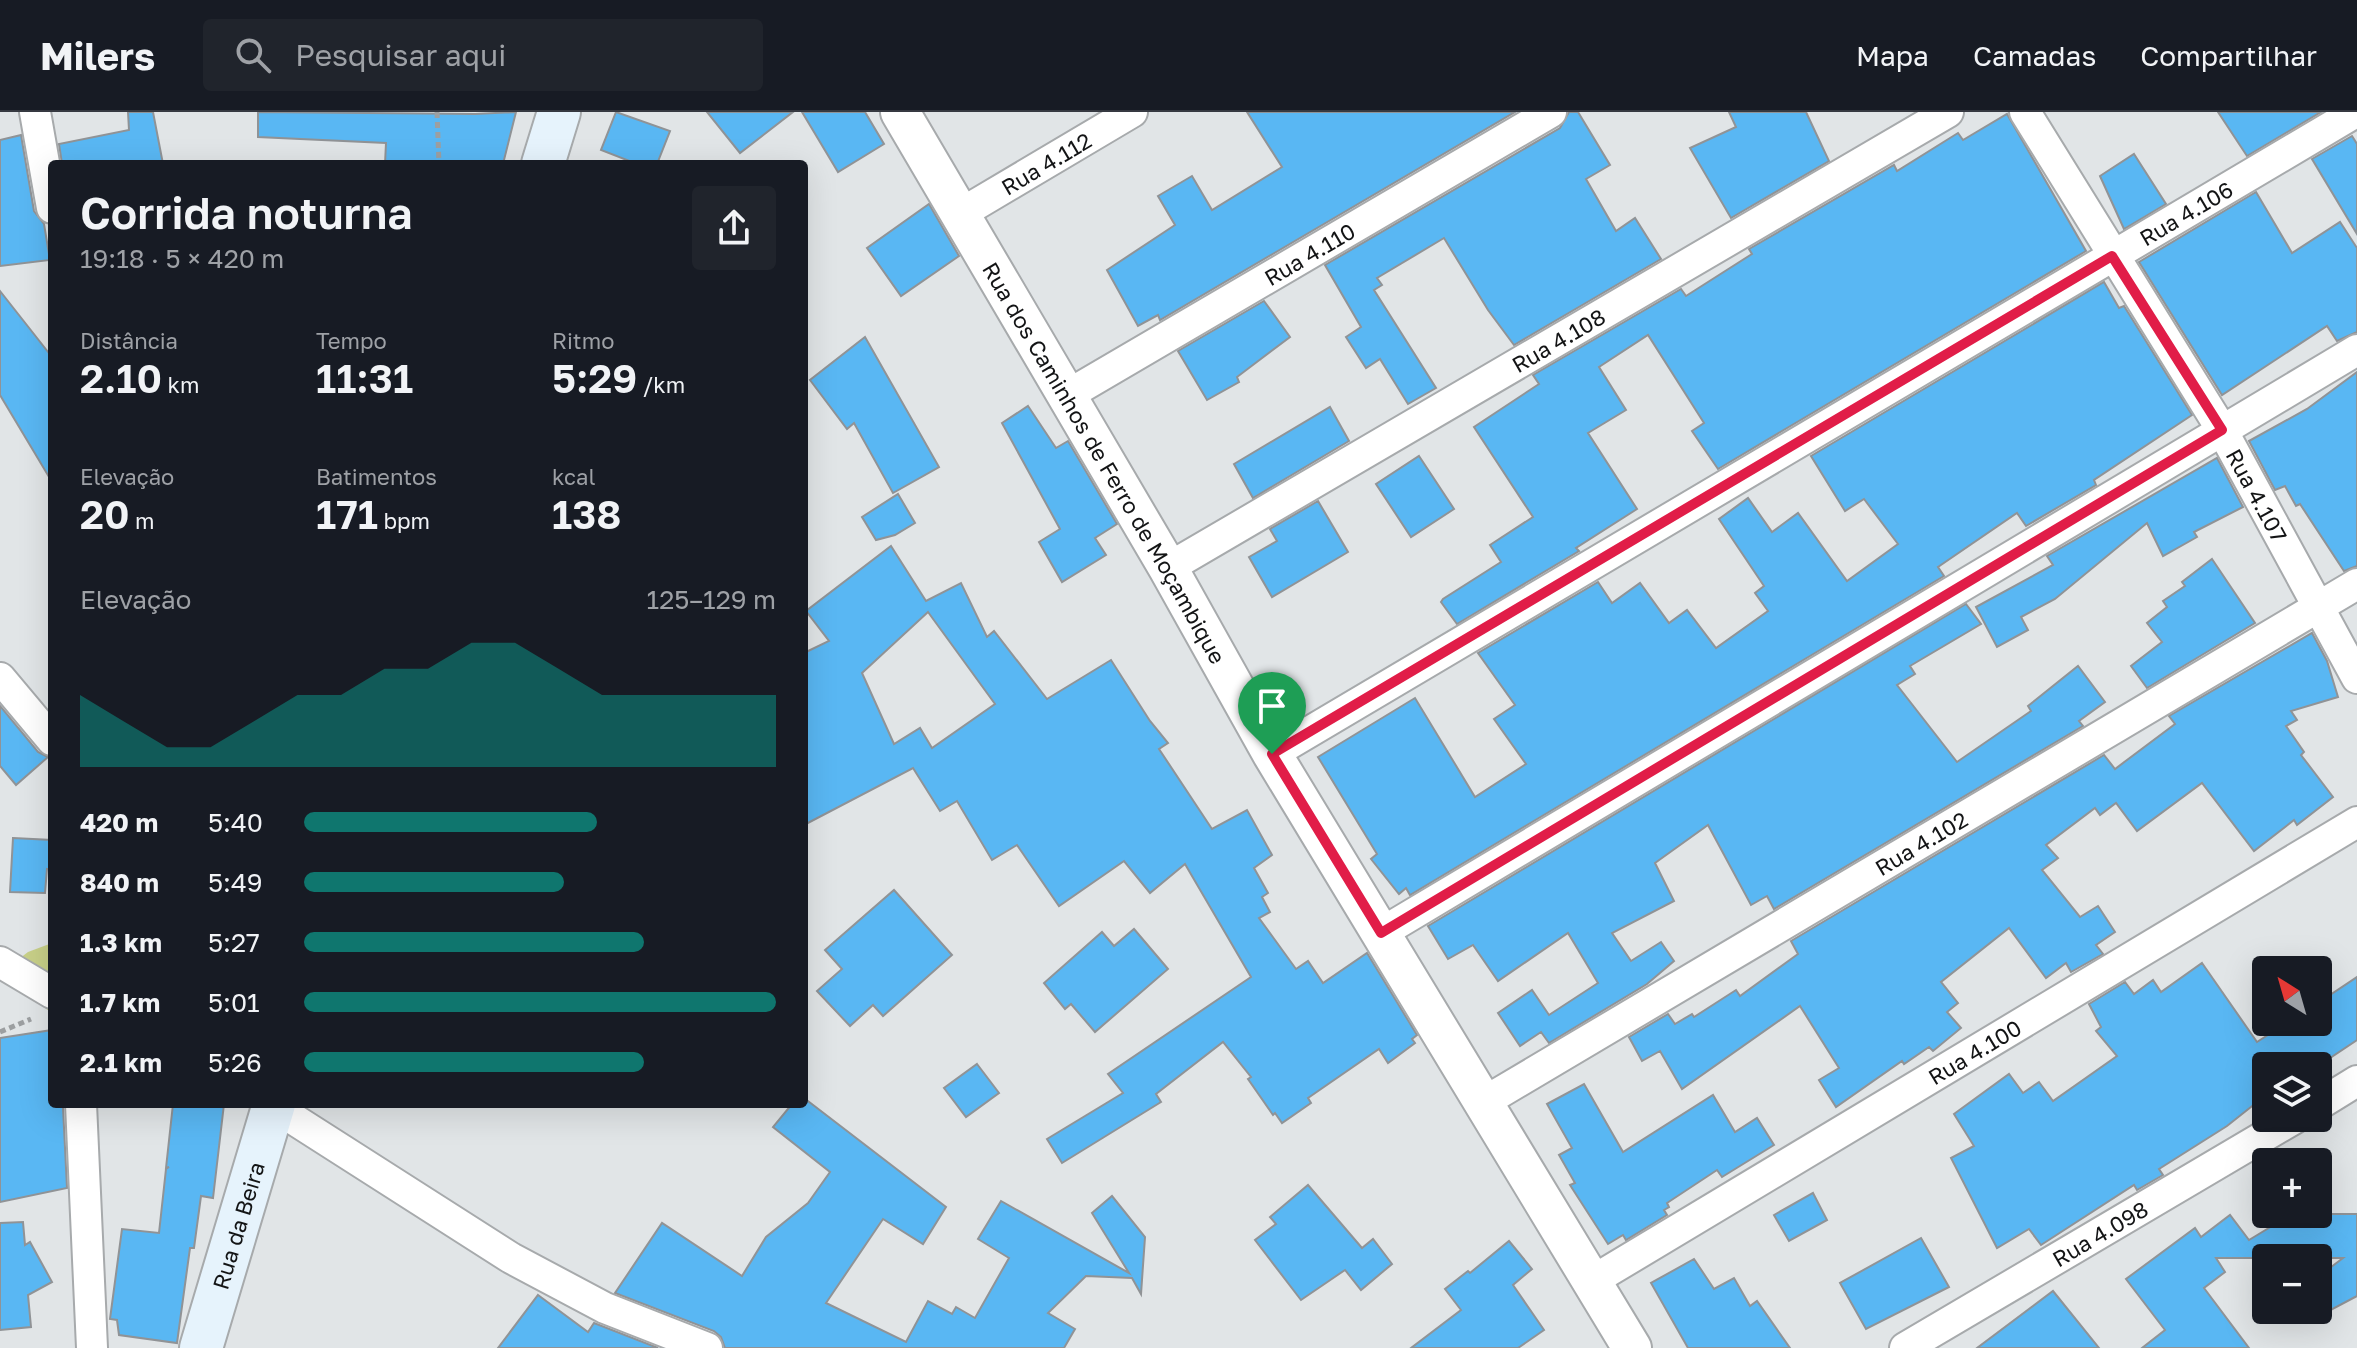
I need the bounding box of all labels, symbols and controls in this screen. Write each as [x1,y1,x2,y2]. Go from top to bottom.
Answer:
search box [203,19,763,91]
text: Milers [40,33,155,78]
icon: search [231,33,275,77]
text: Pesquisar aqui [295,37,506,73]
text: Mapa [1856,39,1929,72]
text: Camadas [1973,39,2096,72]
text: Compartilhar [2140,39,2317,72]
street label: Rua 4.112 [996,126,1096,200]
street label: Rua 4.106 [2134,175,2237,251]
text: Corrida noturna [80,186,413,239]
button: share [692,186,776,270]
street label: Rua 4.110 [1259,216,1360,291]
text: 19:18 · 5 × 420 m [80,243,284,274]
street label: Rua dos Caminhos de Ferro de Moçambique [978,257,1232,668]
street label: Rua 4.108 [1507,302,1610,378]
text: Distância [80,327,178,354]
text: Tempo [316,327,387,354]
text: Ritmo [552,327,614,354]
text: 2.10 [80,354,162,402]
text: 11:31 [316,354,413,402]
text: 5:29 [552,354,637,402]
text: km [162,371,200,398]
text: /km [637,371,685,398]
street label: Rua 4.107 [2221,444,2294,546]
text: Elevação [80,463,174,490]
text: Batimentos [316,463,437,490]
text: kcal [552,463,595,490]
text: 20 [80,490,130,538]
text: 171 [316,490,378,538]
text: 138 [552,490,621,538]
text: m [130,507,155,534]
text: bpm [378,507,430,534]
text: Elevação [80,584,191,615]
text: 125–129 m [647,584,776,615]
pin [1238,672,1306,754]
icon: arrive [1250,684,1294,728]
street label: Rua 4.102 [1870,805,1972,881]
text: 420 m [80,807,158,838]
text: 5:40 [208,807,263,838]
text: 840 m [80,867,159,898]
text: 5:49 [208,867,262,898]
text: 1.3 km [80,927,162,958]
text: 5:27 [208,927,260,958]
north arrow [2252,956,2332,1036]
map controls [2252,956,2332,1324]
text: 1.7 km [80,987,160,1018]
text: 5:01 [208,987,260,1018]
street label: Rua 4.100 [1923,1013,2026,1090]
text: 2.1 km [80,1047,162,1078]
text: 5:26 [208,1047,262,1078]
button: layers [2252,1052,2332,1132]
button: + [2252,1148,2332,1228]
street label: Rua da Beira [206,1159,269,1292]
street label: Rua 4.098 [2047,1195,2152,1272]
button: − [2252,1244,2332,1324]

